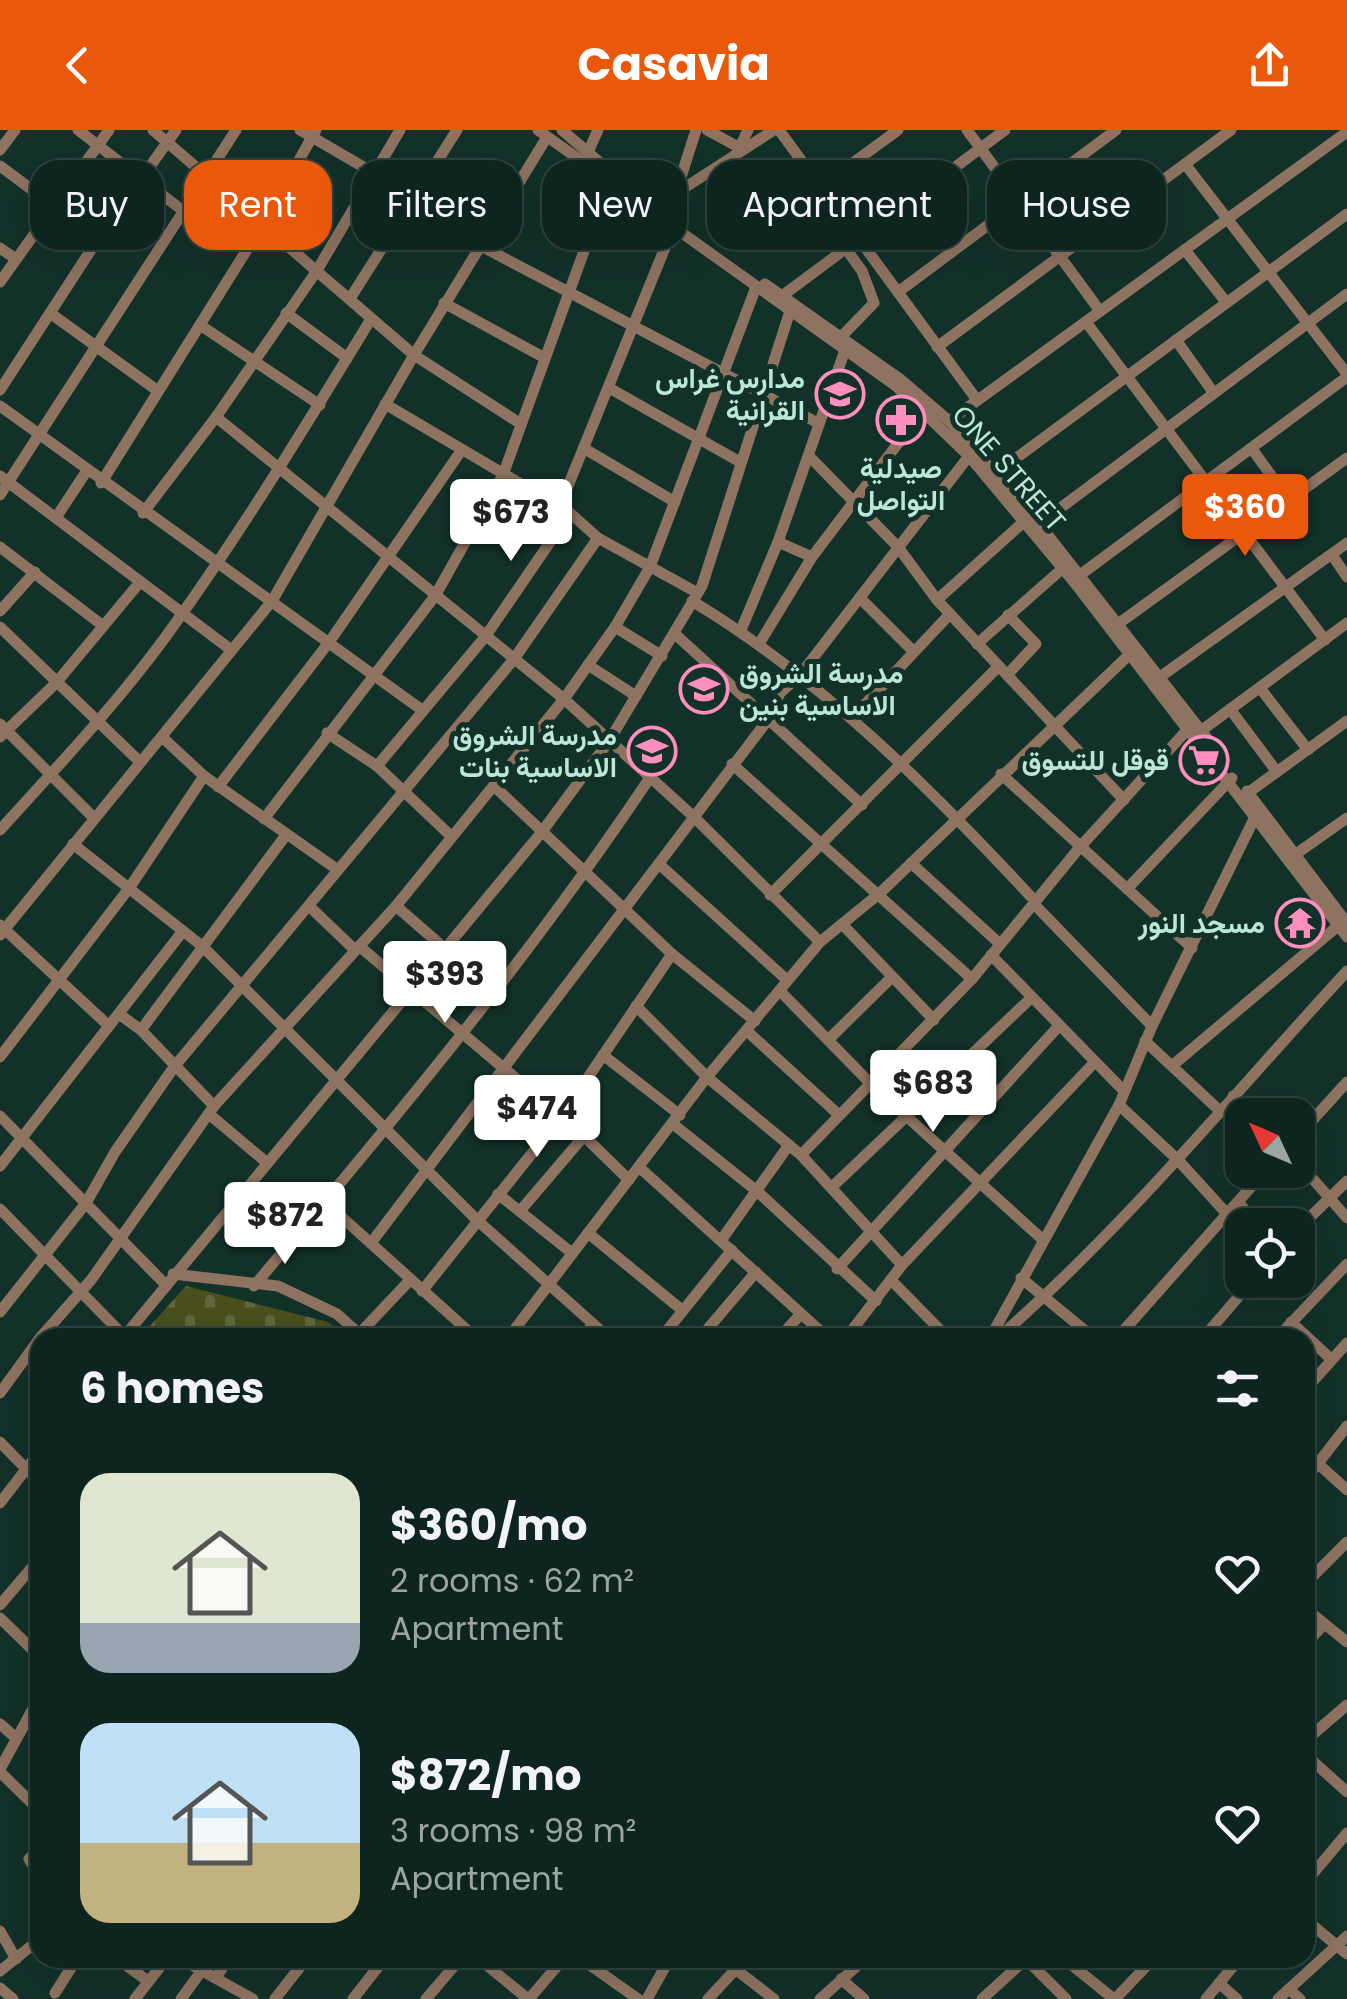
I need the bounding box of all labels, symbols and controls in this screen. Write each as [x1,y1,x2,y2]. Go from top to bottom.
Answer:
text: Casavia [577,33,770,96]
icon: back [50,38,105,93]
icon: share [1242,38,1297,93]
chip: Buy [30,160,164,250]
chip: Rent [184,160,332,250]
chip: Filters [352,160,522,250]
chip: New [542,160,687,250]
chip: Apartment [707,160,967,250]
chip: House [987,160,1166,250]
place label: مدارس غراس القرانية [655,359,805,430]
school or university icon: مدارس غراس القرانية [814,368,866,420]
pharmacy icon: صيدلية التواصل [875,394,927,446]
street label: ONE STREET [943,397,1075,540]
place label: صيدلية التواصل [857,449,945,520]
pin: $360 [1186,474,1304,559]
pin: $673 [452,479,570,564]
text: $360 [1204,484,1286,529]
text: $673 [472,489,550,534]
place label: مدرسة الشروق الاساسية بنين [739,654,903,725]
school or university icon: مدرسة الشروق الاساسية بنين [678,663,730,715]
place label: مدرسة الشروق الاساسية بنات [453,716,617,787]
school or university icon: مدرسة الشروق الاساسية بنات [626,725,678,777]
supermarket icon: قوقل للتسوق [1178,734,1230,786]
place label: قوقل للتسوق [1022,741,1169,780]
temple icon: مسجد النور [1274,897,1326,949]
place label: مسجد النور [1137,904,1265,943]
pin: $393 [386,941,504,1026]
text: $393 [405,951,485,996]
pin: $683 [874,1050,992,1135]
text: $683 [892,1060,974,1105]
pin: $474 [478,1075,596,1160]
text: $474 [496,1085,578,1130]
north arrow [1225,1098,1315,1188]
map controls [1225,1098,1315,1298]
pin: $872 [226,1182,344,1267]
text: $872 [246,1192,324,1237]
button: locate [1225,1208,1315,1298]
text: 6 homes [80,1359,265,1418]
icon: filters [1210,1361,1265,1416]
text: $360/mo [390,1496,587,1555]
icon: home [160,1513,280,1633]
icon: heart [1210,1546,1265,1601]
text: 2 rooms · 62 m² [390,1558,634,1603]
text: Apartment [390,1606,563,1651]
text: $872/mo [390,1746,582,1805]
icon: home [160,1763,280,1883]
icon: heart [1210,1796,1265,1851]
text: 3 rooms · 98 m² [390,1808,636,1853]
text: Apartment [390,1856,563,1901]

